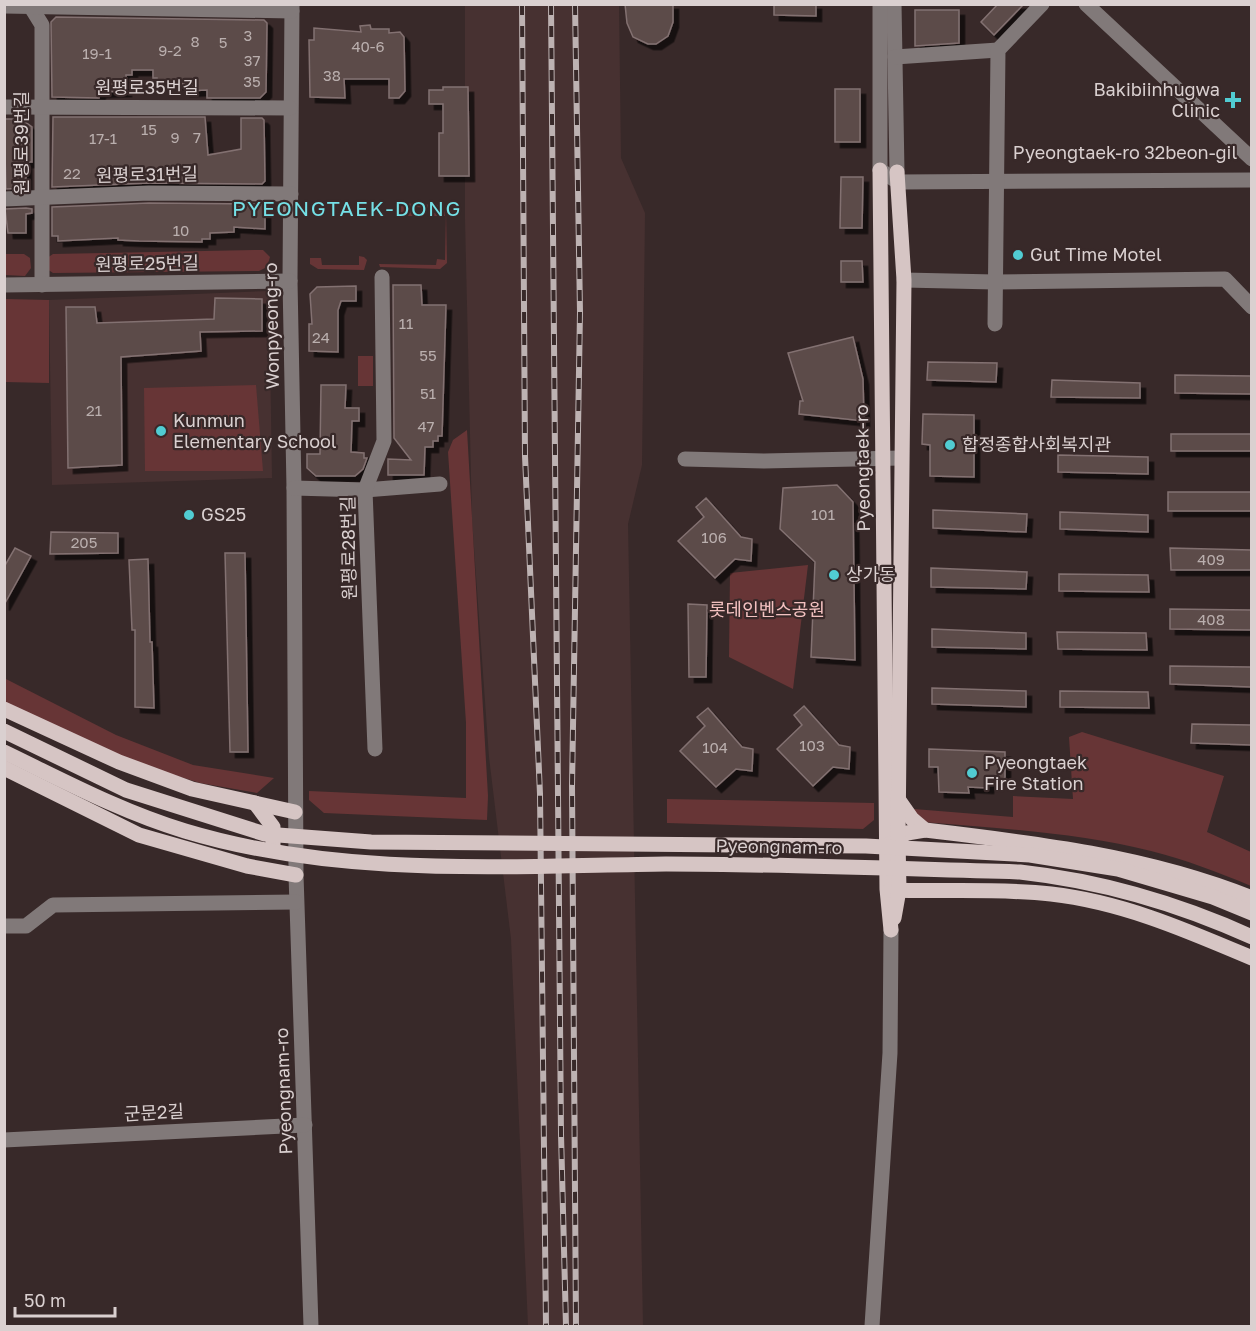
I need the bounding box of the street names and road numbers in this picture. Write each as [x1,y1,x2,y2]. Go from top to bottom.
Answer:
street label: 원평로35번길 [95,76,199,98]
street label: 원평로39번길 [10,91,32,195]
street label: Pyeongtaek-ro 32beon-gil [1013,141,1237,163]
street label: 원평로31번길 [96,162,198,186]
street label: 원평로25번길 [95,251,199,275]
street label: Wonpyeong-ro [259,262,283,390]
street label: Pyeongtaek-ro [850,404,874,532]
street label: 원평로28번길 [336,496,360,600]
street label: Pyeongnam-ro [715,834,843,858]
street label: Pyeongnam-ro [270,1027,296,1155]
street label: 군문2길 [123,1099,185,1125]

